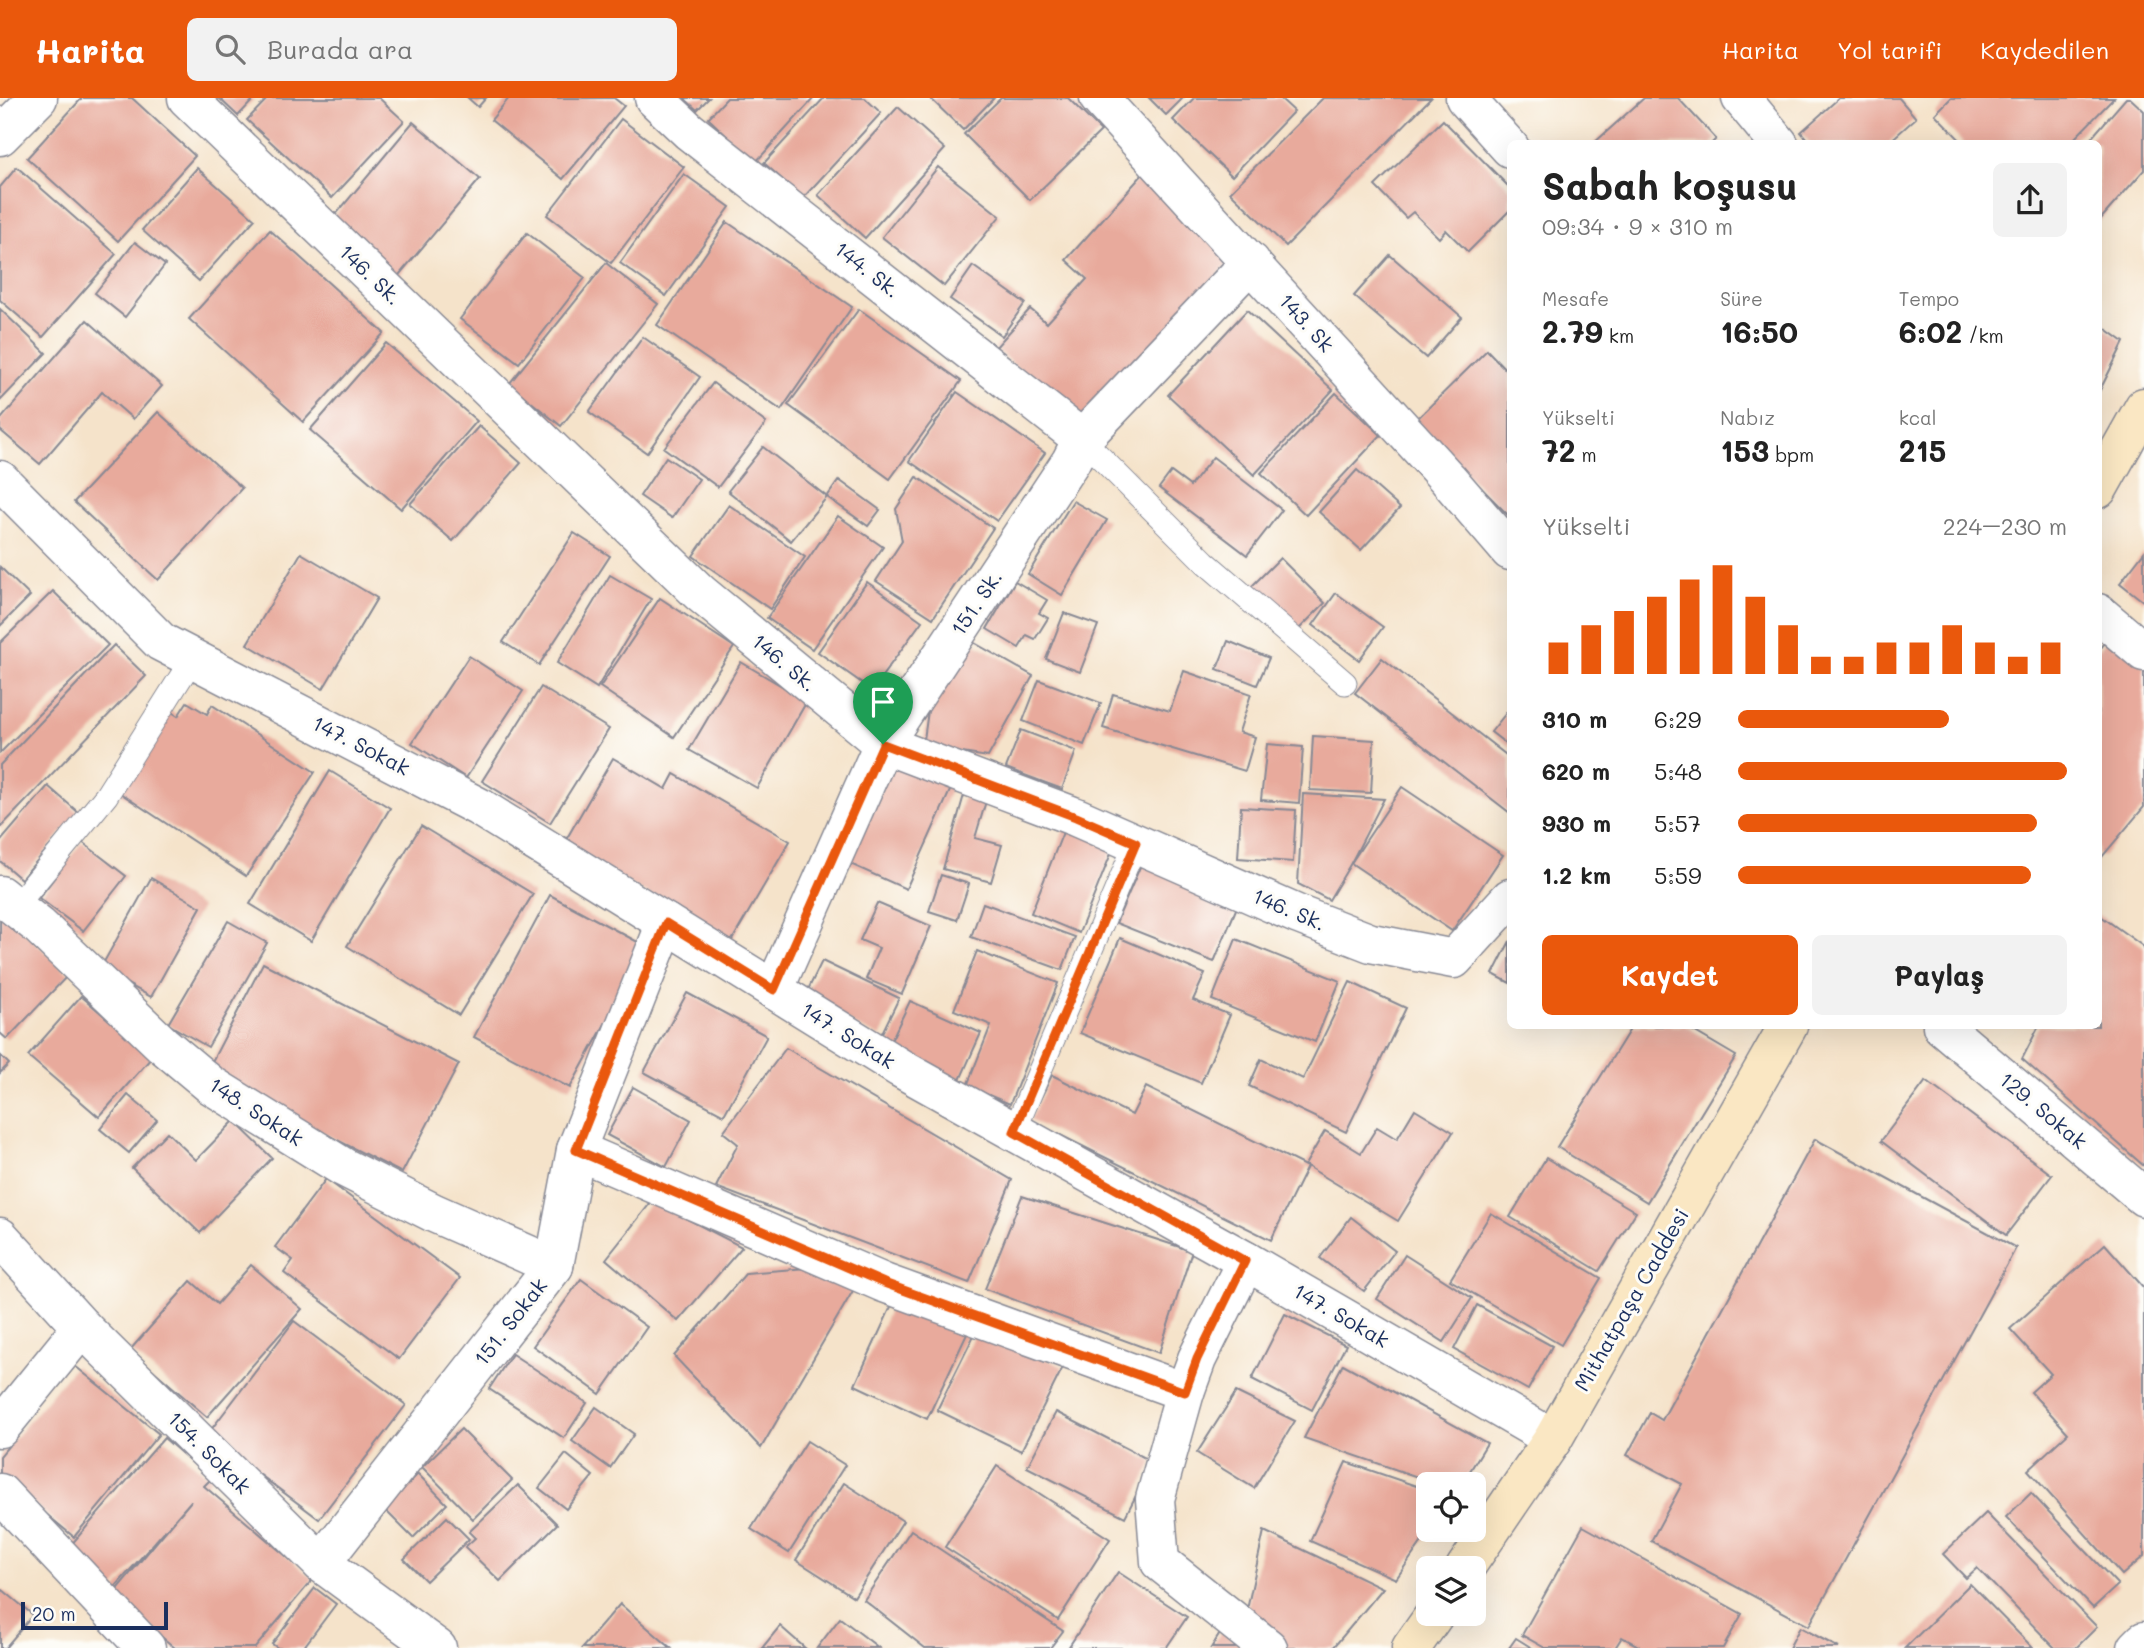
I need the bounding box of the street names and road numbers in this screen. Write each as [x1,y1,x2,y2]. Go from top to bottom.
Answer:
street label: 144. Sk. [830,235,906,303]
street label: 146. Sk. [334,238,408,310]
street label: 143. Sk [1274,287,1341,357]
street label: 151. Sk. [944,564,1007,640]
street label: 146. Sk. [747,627,823,697]
street label: 147. Sokak [308,709,415,781]
street label: 146. Sk. [1249,881,1330,936]
street label: 147. Sokak [797,995,901,1074]
street label: 129. Sokak [1995,1065,2093,1154]
street label: 148. Sokak [205,1070,309,1151]
street label: Mithatpaşa Caddesi [1567,1203,1694,1396]
street label: 151. Sokak [467,1272,552,1370]
street label: 147. Sokak [1289,1277,1394,1353]
street label: 154. Sokak [163,1405,257,1499]

